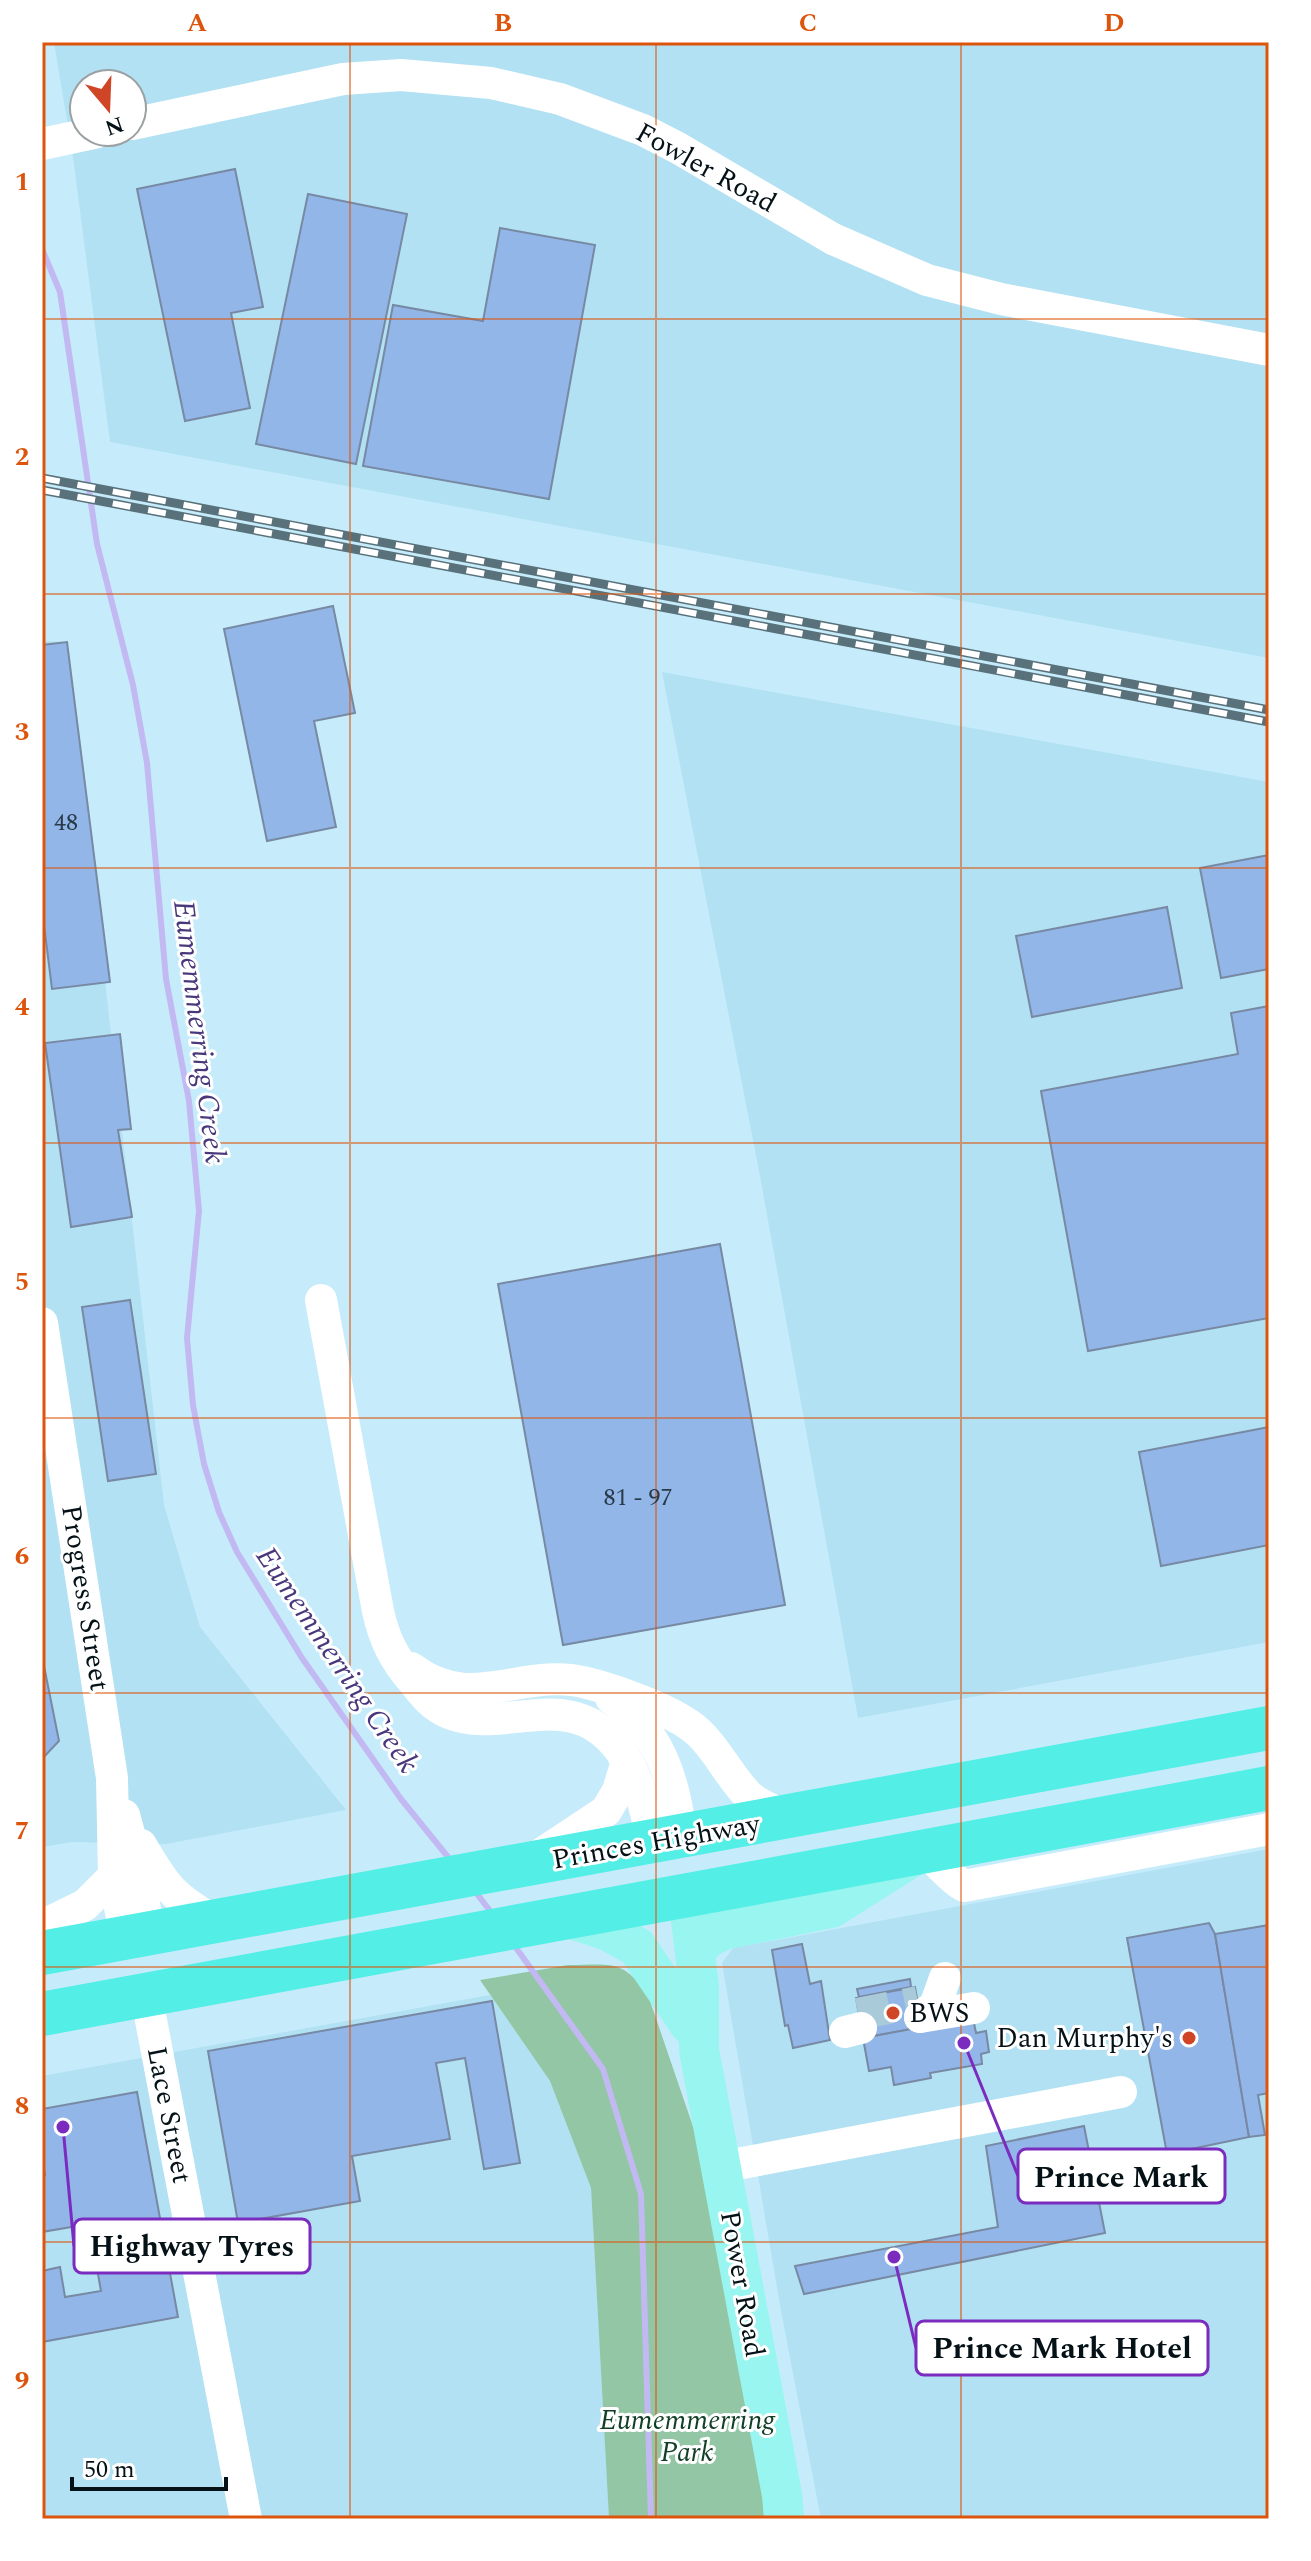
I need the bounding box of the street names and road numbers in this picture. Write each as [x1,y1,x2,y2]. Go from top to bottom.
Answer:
street label: Fowler Road [628,111,784,225]
street label: Progress Street [49,1502,121,1694]
street label: Princes Highway [549,1802,765,1881]
street label: Lace Street [135,2043,203,2187]
street label: Power Road [708,2207,776,2361]

